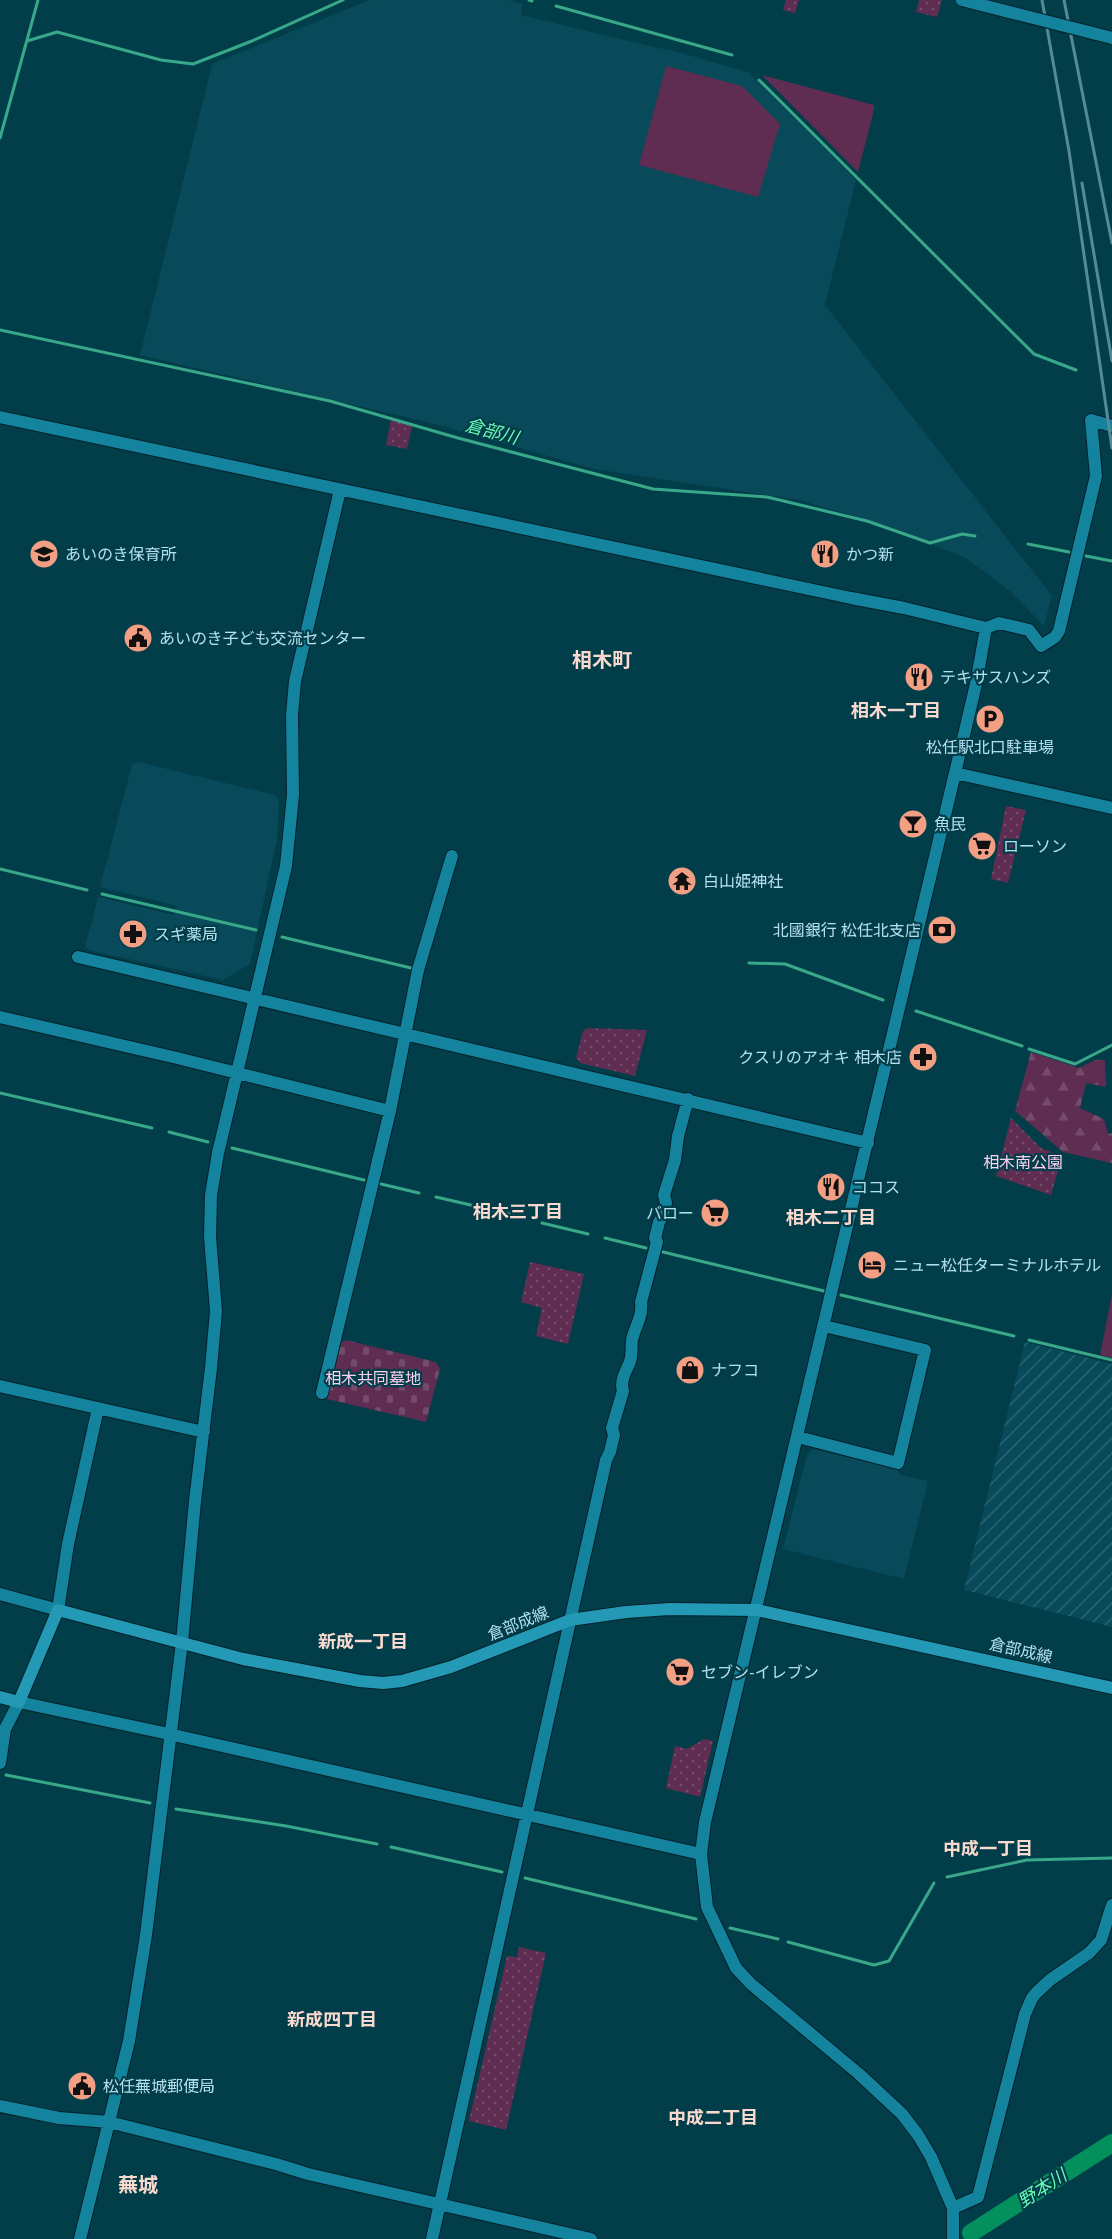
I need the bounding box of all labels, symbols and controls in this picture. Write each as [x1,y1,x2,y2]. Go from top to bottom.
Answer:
water label: 倉部川 [463,413,523,450]
school or university icon: あいのき保育所 [28,538,60,570]
restaurant icon: かつ新 [809,538,841,570]
place label: あいのき保育所 [65,544,177,564]
place label: かつ新 [846,544,894,564]
public building icon: あいのき子ども交流センター [122,622,154,654]
place label: あいのき子ども交流センター [159,628,367,648]
district label: 相木町 [572,647,632,673]
restaurant icon: テキサスハンズ [903,661,935,693]
place label: テキサスハンズ [940,667,1051,687]
district label: 相木一丁目 [851,699,941,722]
parking icon: 松任駅北口駐車場 [974,703,1006,735]
place label: 松任駅北口駐車場 [926,737,1054,757]
bar icon: 魚民 [897,808,929,840]
place label: 魚民 [934,814,966,834]
supermarket icon: ローソン [966,830,998,862]
place label: ローソン [1003,836,1067,856]
temple icon: 白山姫神社 [666,865,698,897]
place label: 白山姫神社 [703,871,783,891]
bank icon: 北國銀行 松任北支店 [926,914,958,946]
pharmacy icon: スギ薬局 [117,918,149,950]
place label: 北國銀行 松任北支店 [773,920,921,940]
place label: スギ薬局 [154,924,218,944]
pharmacy icon: クスリのアオキ 相木店 [907,1041,939,1073]
place label: クスリのアオキ 相木店 [738,1047,902,1067]
park label: 相木南公園 [983,1152,1063,1172]
restaurant icon: ココス [815,1171,847,1203]
place label: ココス [852,1177,900,1197]
supermarket icon: バロー [699,1197,731,1229]
district label: 相木三丁目 [473,1200,563,1223]
place label: バロー [646,1203,694,1223]
district label: 相木二丁目 [786,1206,876,1229]
hotel icon: ニュー松任ターミナルホテル [856,1249,888,1281]
place label: ニュー松任ターミナルホテル [893,1255,1101,1275]
shop icon: ナフコ [674,1354,706,1386]
place label: ナフコ [711,1360,759,1380]
park label: 相木共同墓地 [325,1368,421,1388]
street label: 倉部成線 [485,1602,551,1644]
district label: 新成一丁目 [318,1630,408,1653]
street label: 倉部成線 [988,1633,1054,1667]
supermarket icon: セブン-イレブン [664,1656,696,1688]
place label: セブン-イレブン [701,1662,819,1682]
district label: 中成一丁目 [943,1837,1033,1860]
district label: 新成四丁目 [287,2008,377,2031]
public building icon: 松任蕪城郵便局 [66,2070,98,2102]
place label: 松任蕪城郵便局 [103,2076,215,2096]
district label: 中成二丁目 [668,2106,758,2129]
water label: 野本川 [1013,2163,1073,2212]
district label: 蕪城 [118,2172,158,2198]

